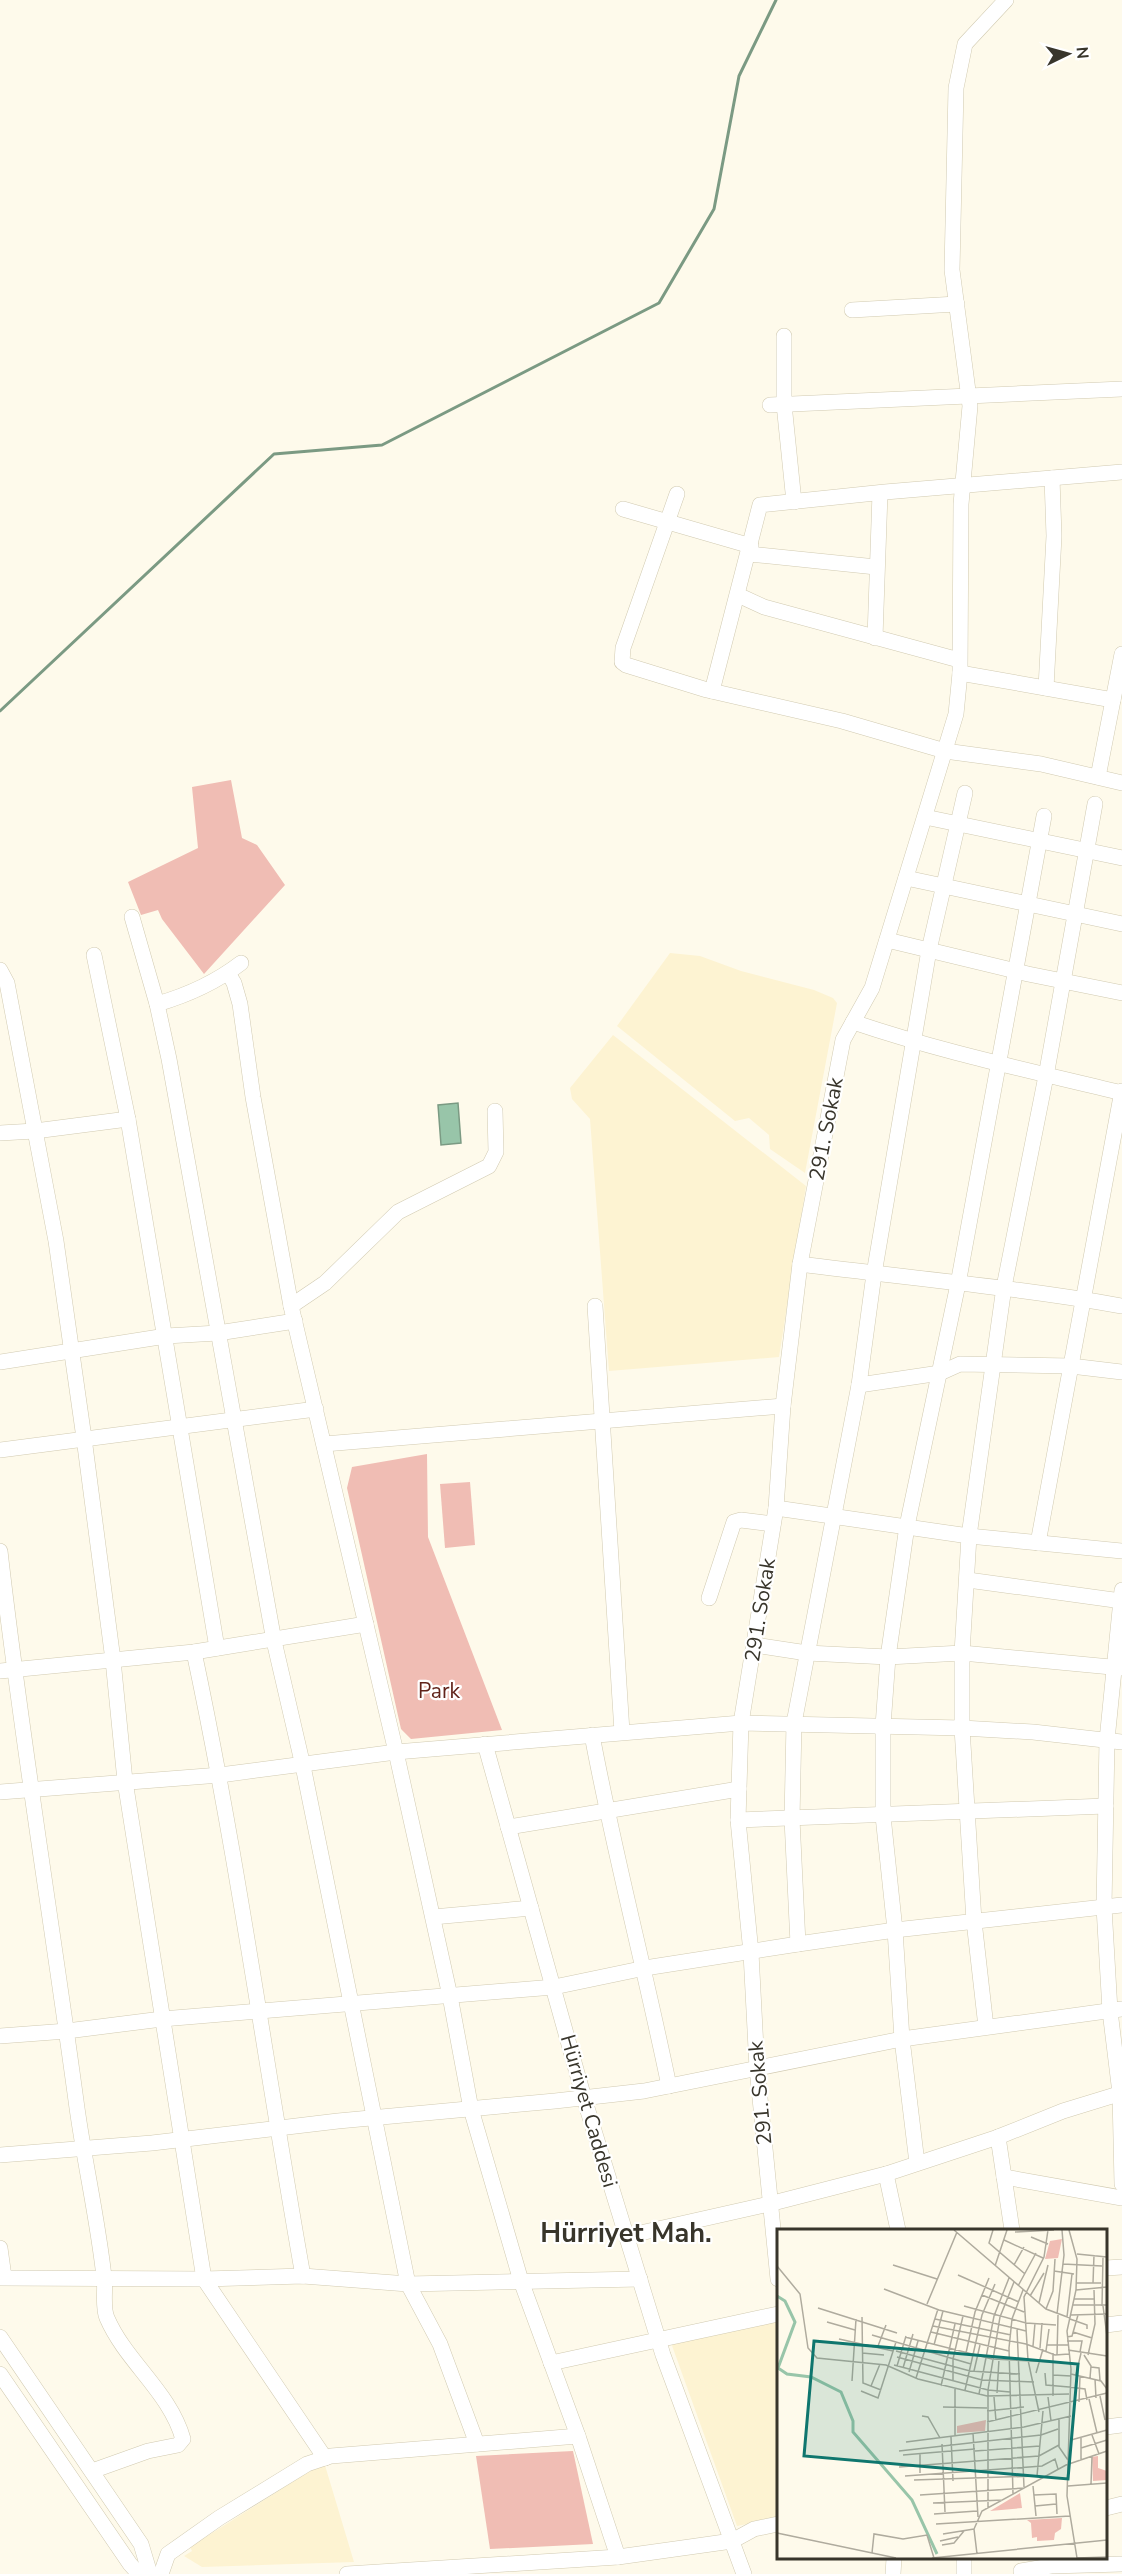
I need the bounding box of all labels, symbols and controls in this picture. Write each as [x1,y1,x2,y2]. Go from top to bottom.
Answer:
north arrow [1038,24,1098,84]
text: N [1070,46,1093,60]
street label: 291. Sokak [802,1075,850,1183]
street label: 291. Sokak [738,1556,782,1664]
park label: Park [418,1677,460,1705]
street label: Hürriyet Caddesi [554,2031,624,2191]
street label: 291. Sokak [741,2039,779,2146]
district label: Hürriyet Mah. [540,2215,712,2252]
inset map [777,2229,1107,2559]

